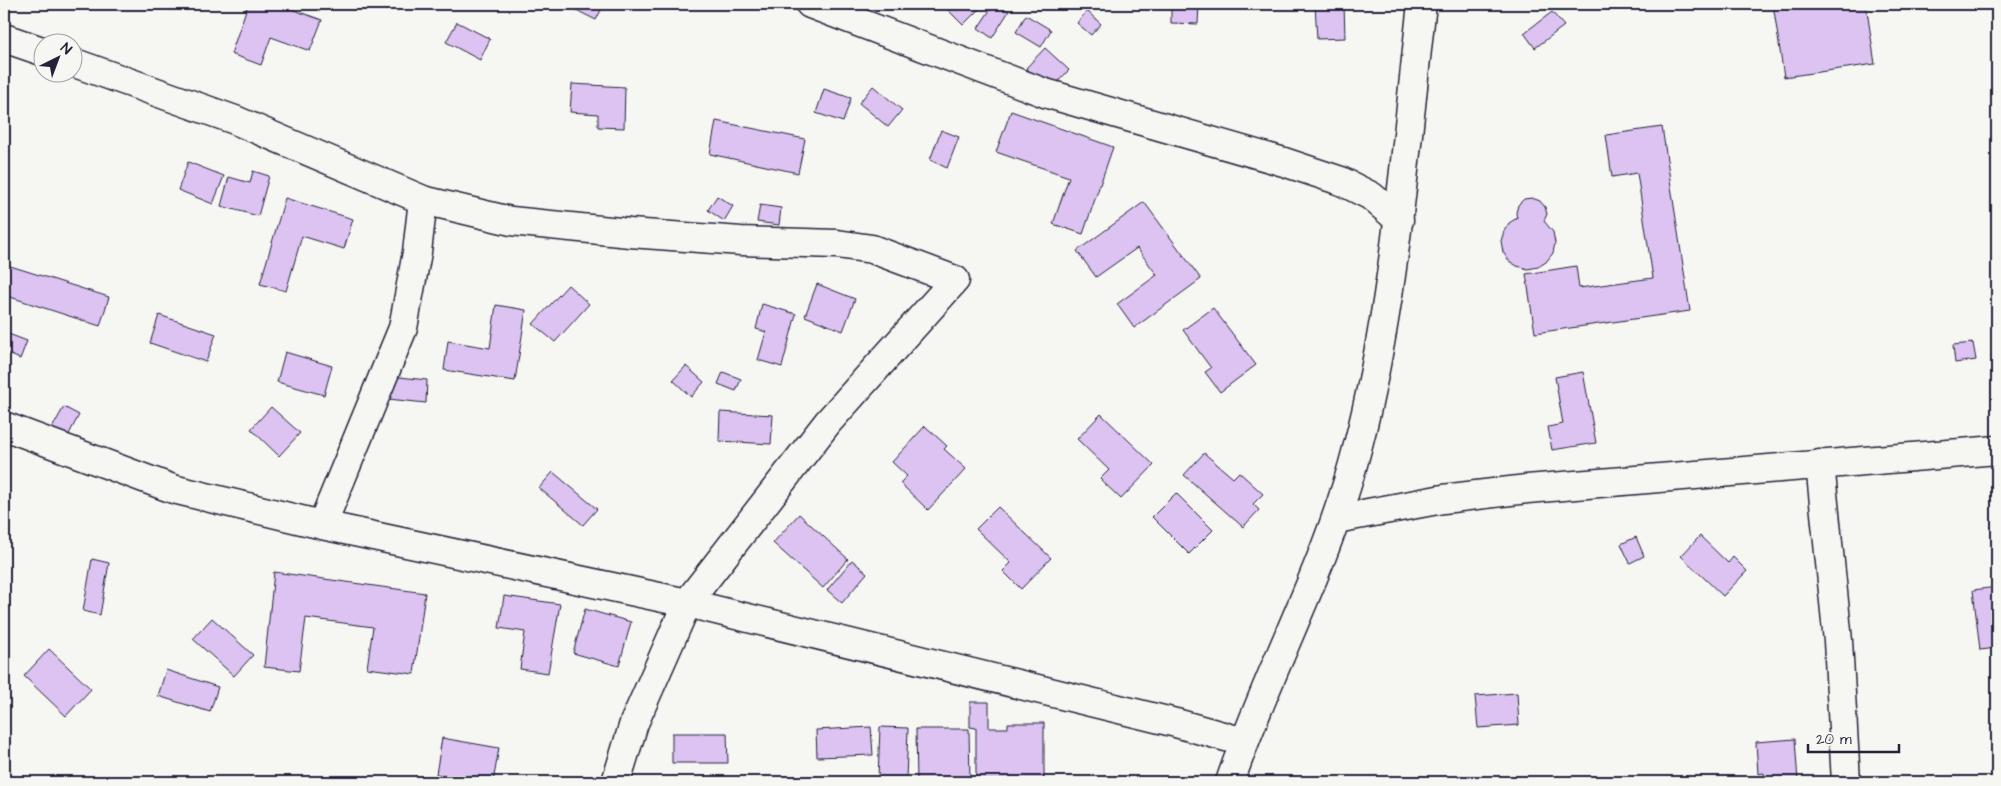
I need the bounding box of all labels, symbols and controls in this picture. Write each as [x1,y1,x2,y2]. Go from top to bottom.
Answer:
north arrow [32,32,82,82]
text: N [56,39,76,60]
scale bar [1808,721,1900,753]
text: 20 m [1816,729,1852,750]

